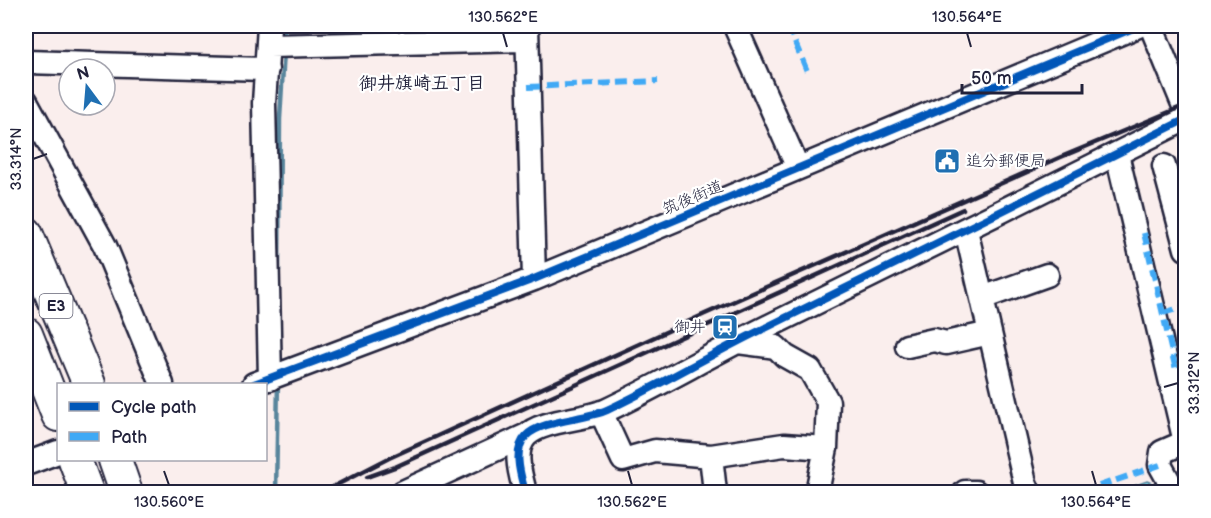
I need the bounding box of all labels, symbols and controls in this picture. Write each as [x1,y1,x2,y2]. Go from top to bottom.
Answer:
text: 130.562°E [468,8,538,27]
text: 130.564°E [932,8,1002,27]
north arrow [57,57,117,117]
scale bar [962,57,1082,95]
text: N [75,63,92,85]
text: 50 m [971,68,1012,89]
district label: 御井旗崎五丁目 [359,73,485,94]
text: 33.314°N [7,127,26,191]
public building icon: 追分郵便局 [932,146,962,176]
place label: 追分郵便局 [966,152,1046,171]
street label: 筑後街道 [660,177,726,219]
road number: E3 [40,294,72,318]
station icon: 御井 [710,312,740,342]
place label: 御井 [674,318,706,337]
text: 33.312°N [1185,352,1204,414]
legend [57,383,267,461]
text: Cycle path [111,397,197,418]
text: Path [111,427,147,448]
text: 130.560°E [134,493,204,512]
text: 130.562°E [597,493,667,512]
text: 130.564°E [1061,493,1131,512]

